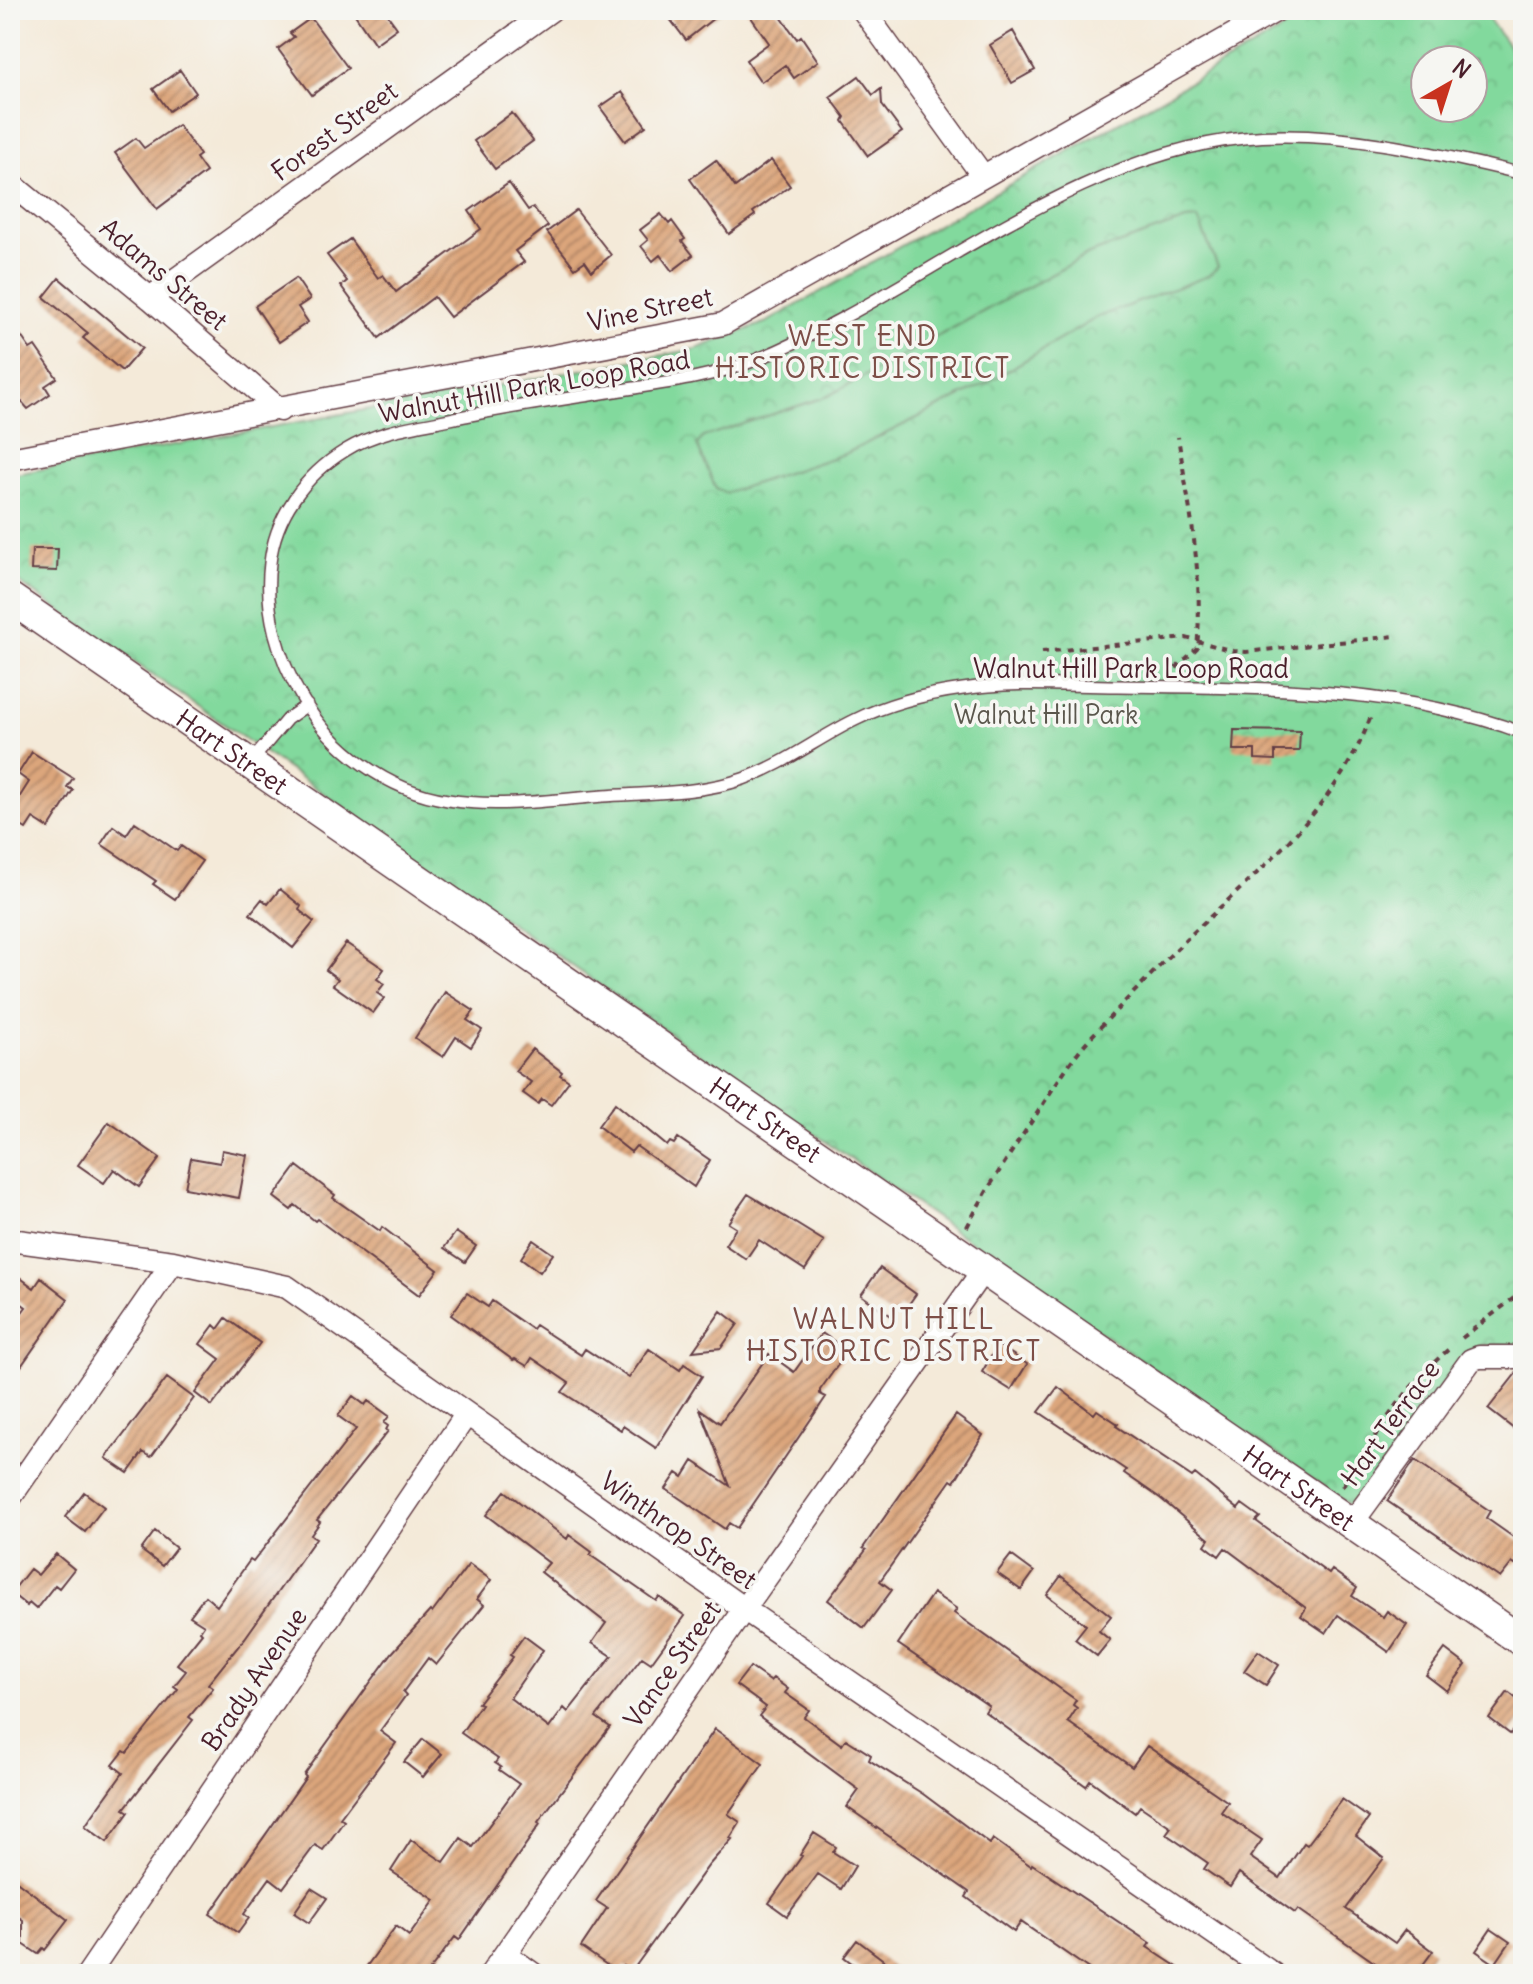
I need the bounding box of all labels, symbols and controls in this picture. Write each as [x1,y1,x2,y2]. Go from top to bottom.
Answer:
north arrow [1409,44,1489,124]
text: N [1447,53,1476,84]
street label: Forest Street [264,74,404,188]
street label: Adams Street [93,211,235,337]
street label: Vine Street [585,280,716,338]
district label: WEST END HISTORIC DISTRICT [715,318,1011,386]
street label: Walnut Hill Park Loop Road [376,342,692,430]
street label: Walnut Hill Park Loop Road [973,652,1289,685]
park label: Walnut Hill Park [954,698,1138,731]
street label: Hart Street [170,701,295,802]
street label: Hart Street [703,1069,828,1170]
district label: WALNUT HILL HISTORIC DISTRICT [746,1301,1042,1369]
street label: Hart Terrace [1333,1354,1447,1492]
street label: Hart Street [1237,1437,1361,1538]
street label: Winthrop Street [594,1464,764,1596]
street label: Vance Street [616,1594,728,1734]
street label: Brady Avenue [194,1601,314,1757]

